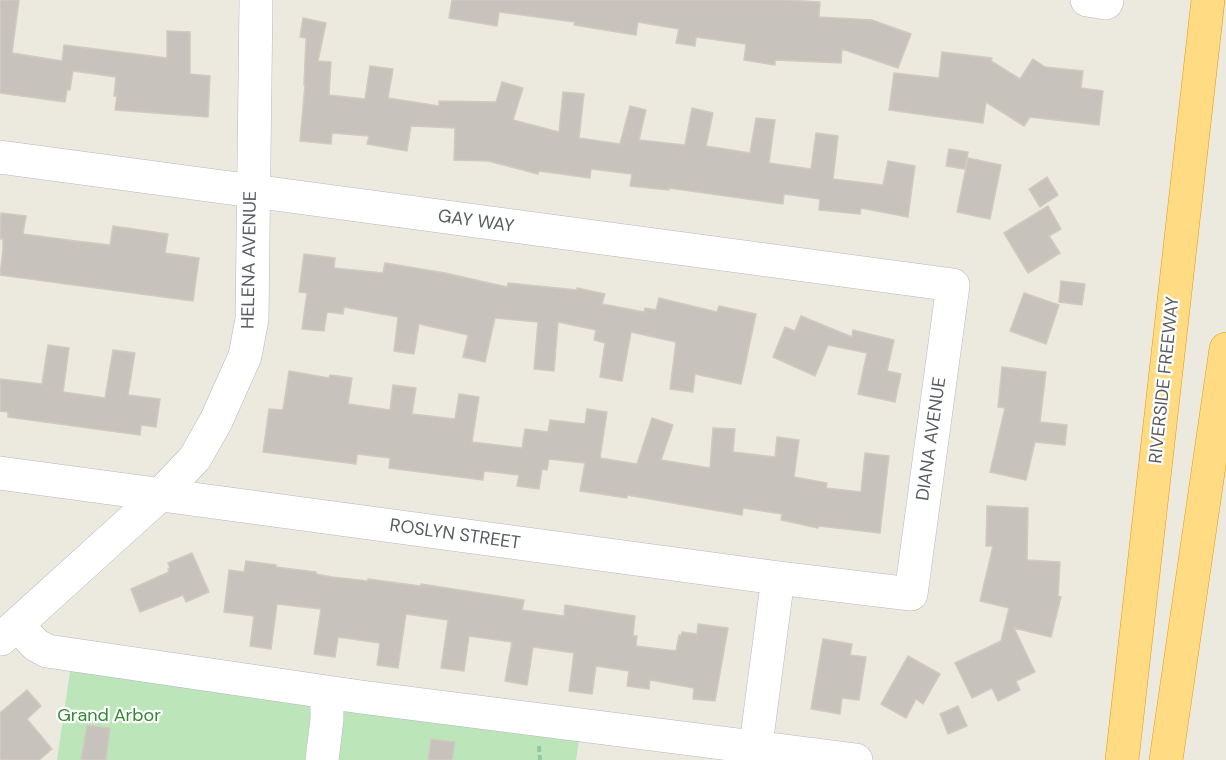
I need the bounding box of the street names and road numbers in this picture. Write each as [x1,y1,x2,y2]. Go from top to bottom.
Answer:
street label: HELENA AVENUE [238,191,262,329]
street label: GAY WAY [436,206,516,238]
street label: RIVERSIDE FREEWAY [1145,295,1185,465]
street label: DIANA AVENUE [913,376,951,502]
street label: ROSLYN STREET [388,515,522,555]

